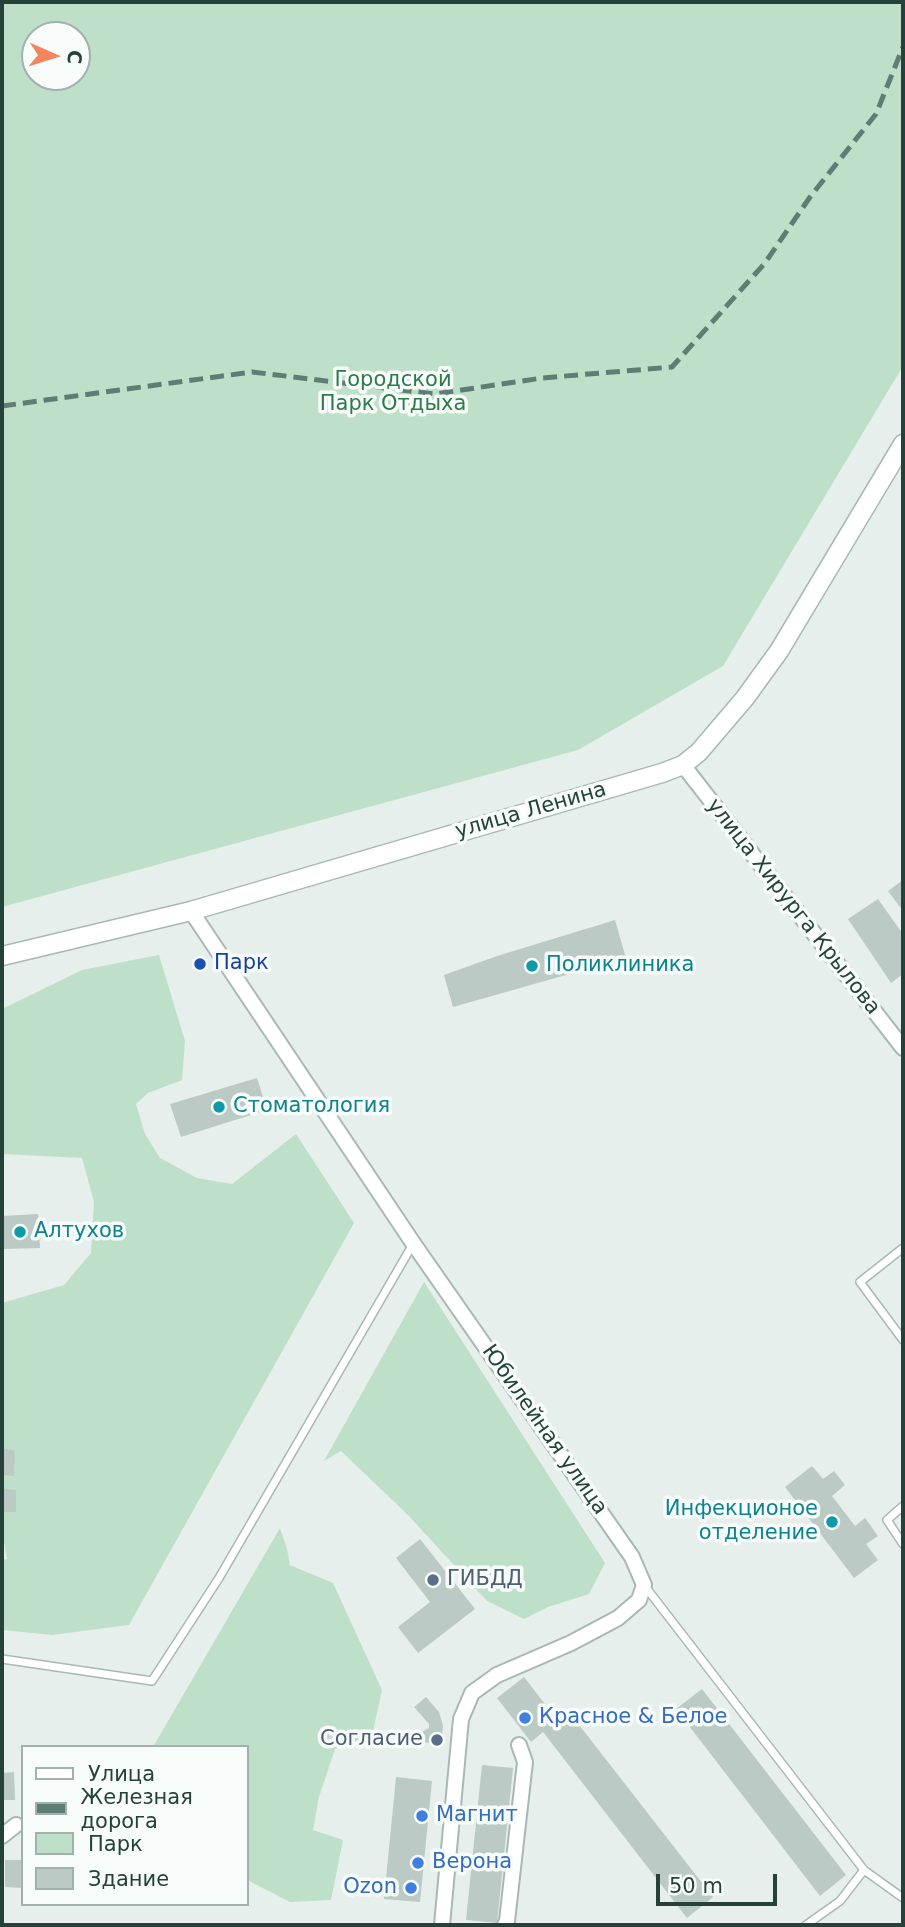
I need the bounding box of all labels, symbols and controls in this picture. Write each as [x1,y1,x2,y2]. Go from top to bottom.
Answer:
north arrow [21,21,91,91]
text: С [64,49,86,65]
park label: Городской Парк Отдыха [320,368,466,418]
street label: улица Ленина [453,777,609,845]
street label: улица Хирурга Крылова [701,794,885,1020]
place label: Парк [214,951,269,977]
place label: Поликлиника [546,953,694,979]
marker: Парк [192,956,208,972]
marker: Поликлиника [524,958,540,974]
place label: Стоматология [233,1094,390,1120]
marker: Стоматология [211,1099,227,1115]
place label: Алтухов [34,1219,124,1245]
marker: Алтухов [12,1224,28,1240]
street label: Юбилейная улица [476,1340,612,1520]
place label: Инфекционое отделение [665,1497,818,1547]
marker: Инфекционое отделение [824,1514,840,1530]
place label: ГИБДД [447,1567,523,1593]
marker: ГИБДД [425,1572,441,1588]
place label: Красное & Белое [539,1705,727,1731]
marker: Красное & Белое [517,1710,533,1726]
place label: Согласие [320,1727,423,1753]
marker: Согласие [429,1732,445,1748]
legend [21,1745,248,1906]
text: Улица [88,1762,155,1786]
text: Железная дорога [81,1785,193,1833]
place label: Магнит [436,1803,518,1829]
marker: Магнит [414,1808,430,1824]
text: Парк [88,1832,143,1856]
place label: Верона [432,1850,512,1876]
marker: Верона [410,1855,426,1871]
scale bar [660,1860,781,1904]
text: Здание [88,1867,169,1891]
text: 50 m [669,1874,723,1898]
place label: Ozon [343,1875,397,1901]
marker: Ozon [403,1880,419,1896]

